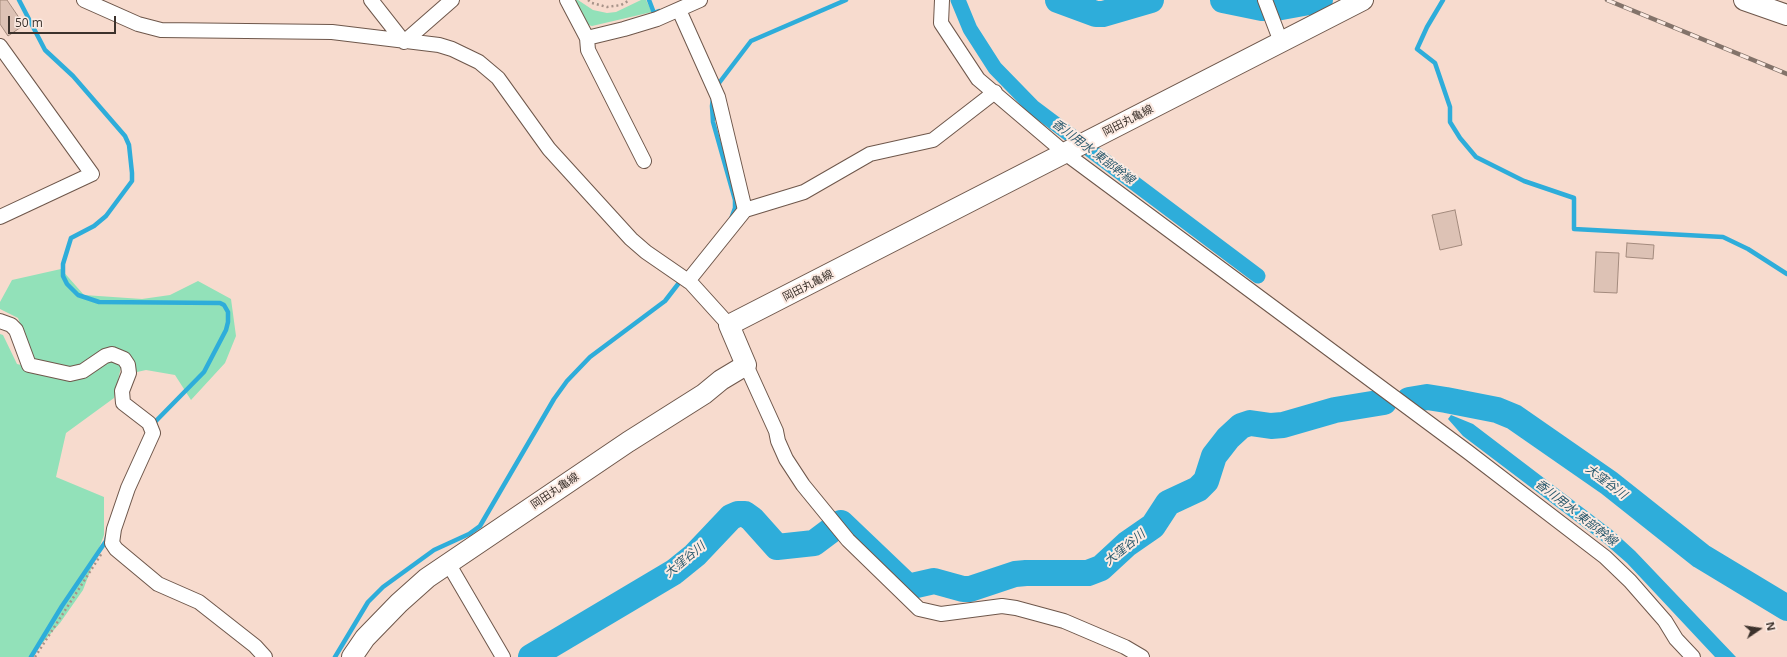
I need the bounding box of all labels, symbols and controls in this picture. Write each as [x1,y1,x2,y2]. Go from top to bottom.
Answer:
scale bar [10,8,118,34]
text: 50 m [15,14,43,31]
street label: 岡田丸亀線 [1101,103,1155,139]
water label: 香川用水 東部幹線 [1049,116,1137,188]
street label: 岡田丸亀線 [781,268,835,304]
water label: 大窪谷川 [1582,462,1630,502]
street label: 岡田丸亀線 [529,470,581,512]
water label: 香川用水 東部幹線 [1533,477,1619,549]
water label: 大窪谷川 [1102,527,1148,569]
water label: 大窪谷川 [662,539,708,581]
north arrow [1739,609,1779,649]
text: N [1763,620,1779,632]

